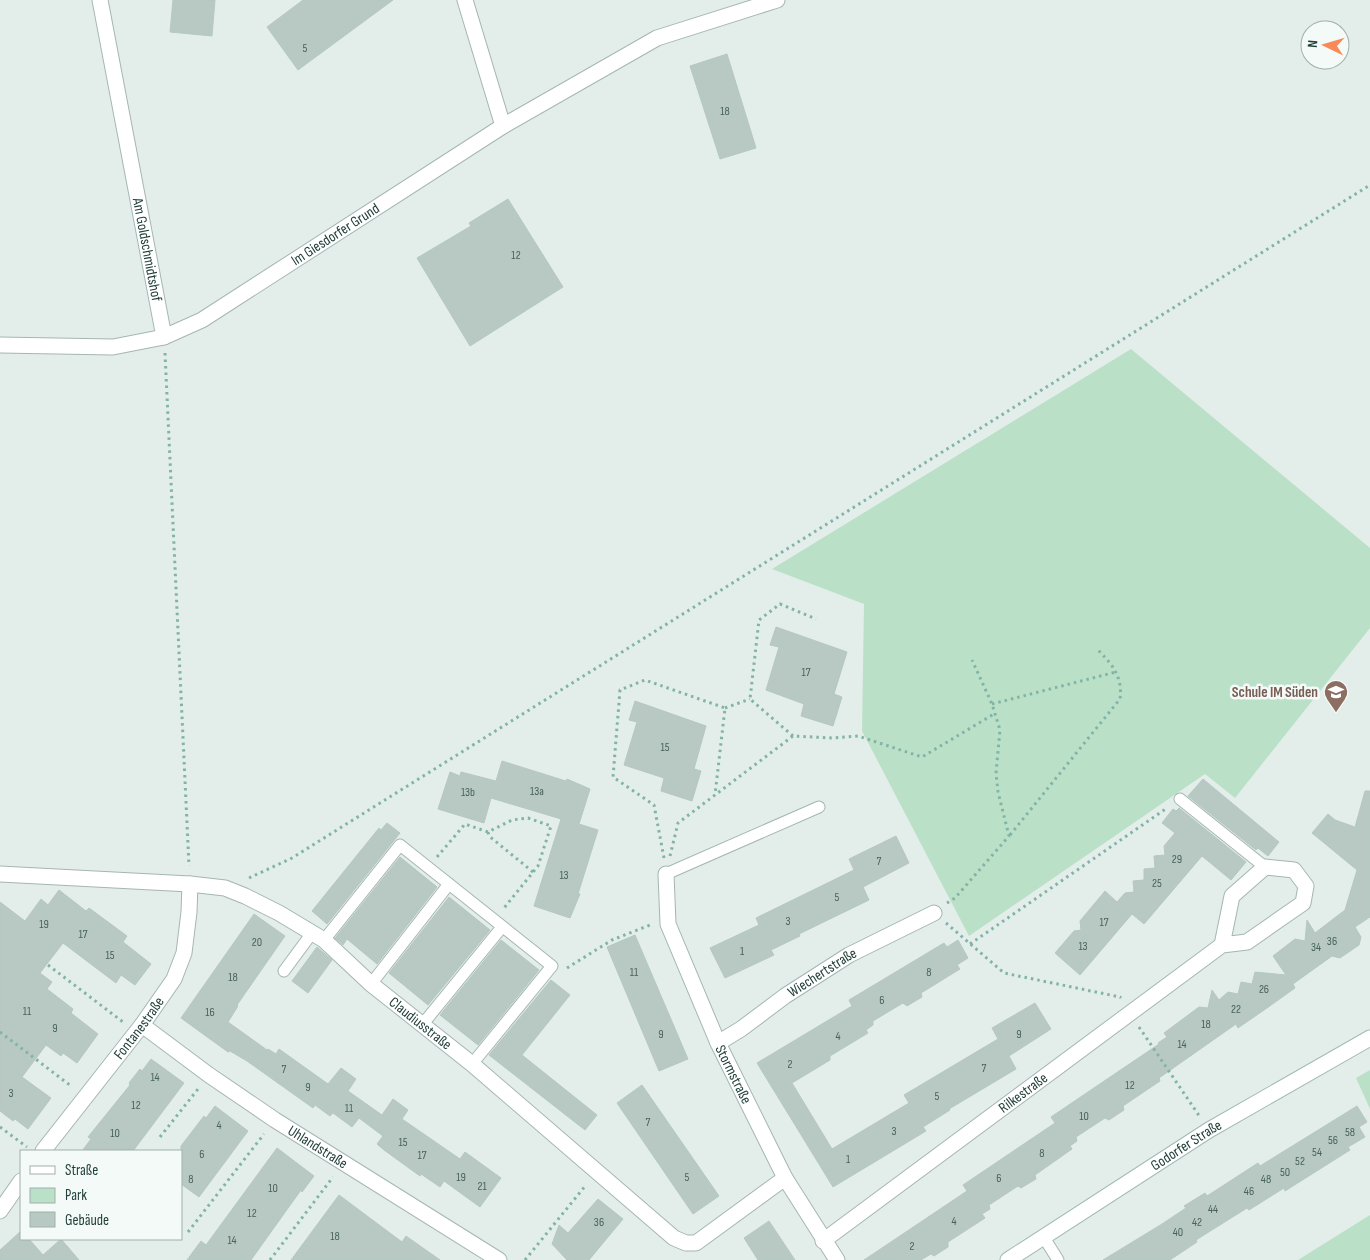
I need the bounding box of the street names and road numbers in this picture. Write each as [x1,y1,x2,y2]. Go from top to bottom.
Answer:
street label: Am Goldschmidtshof [128,195,166,304]
street label: Im Giesdorfer Grund [288,199,383,270]
street label: Wiechertstraße [784,944,860,1002]
street label: Fontanestraße [110,993,169,1063]
street label: Claudiusstraße [385,993,455,1054]
street label: Stormstraße [710,1042,756,1107]
street label: Rilkestraße [995,1069,1052,1117]
street label: Godorfer Straße [1147,1116,1225,1175]
street label: Uhlandstraße [284,1121,351,1173]

